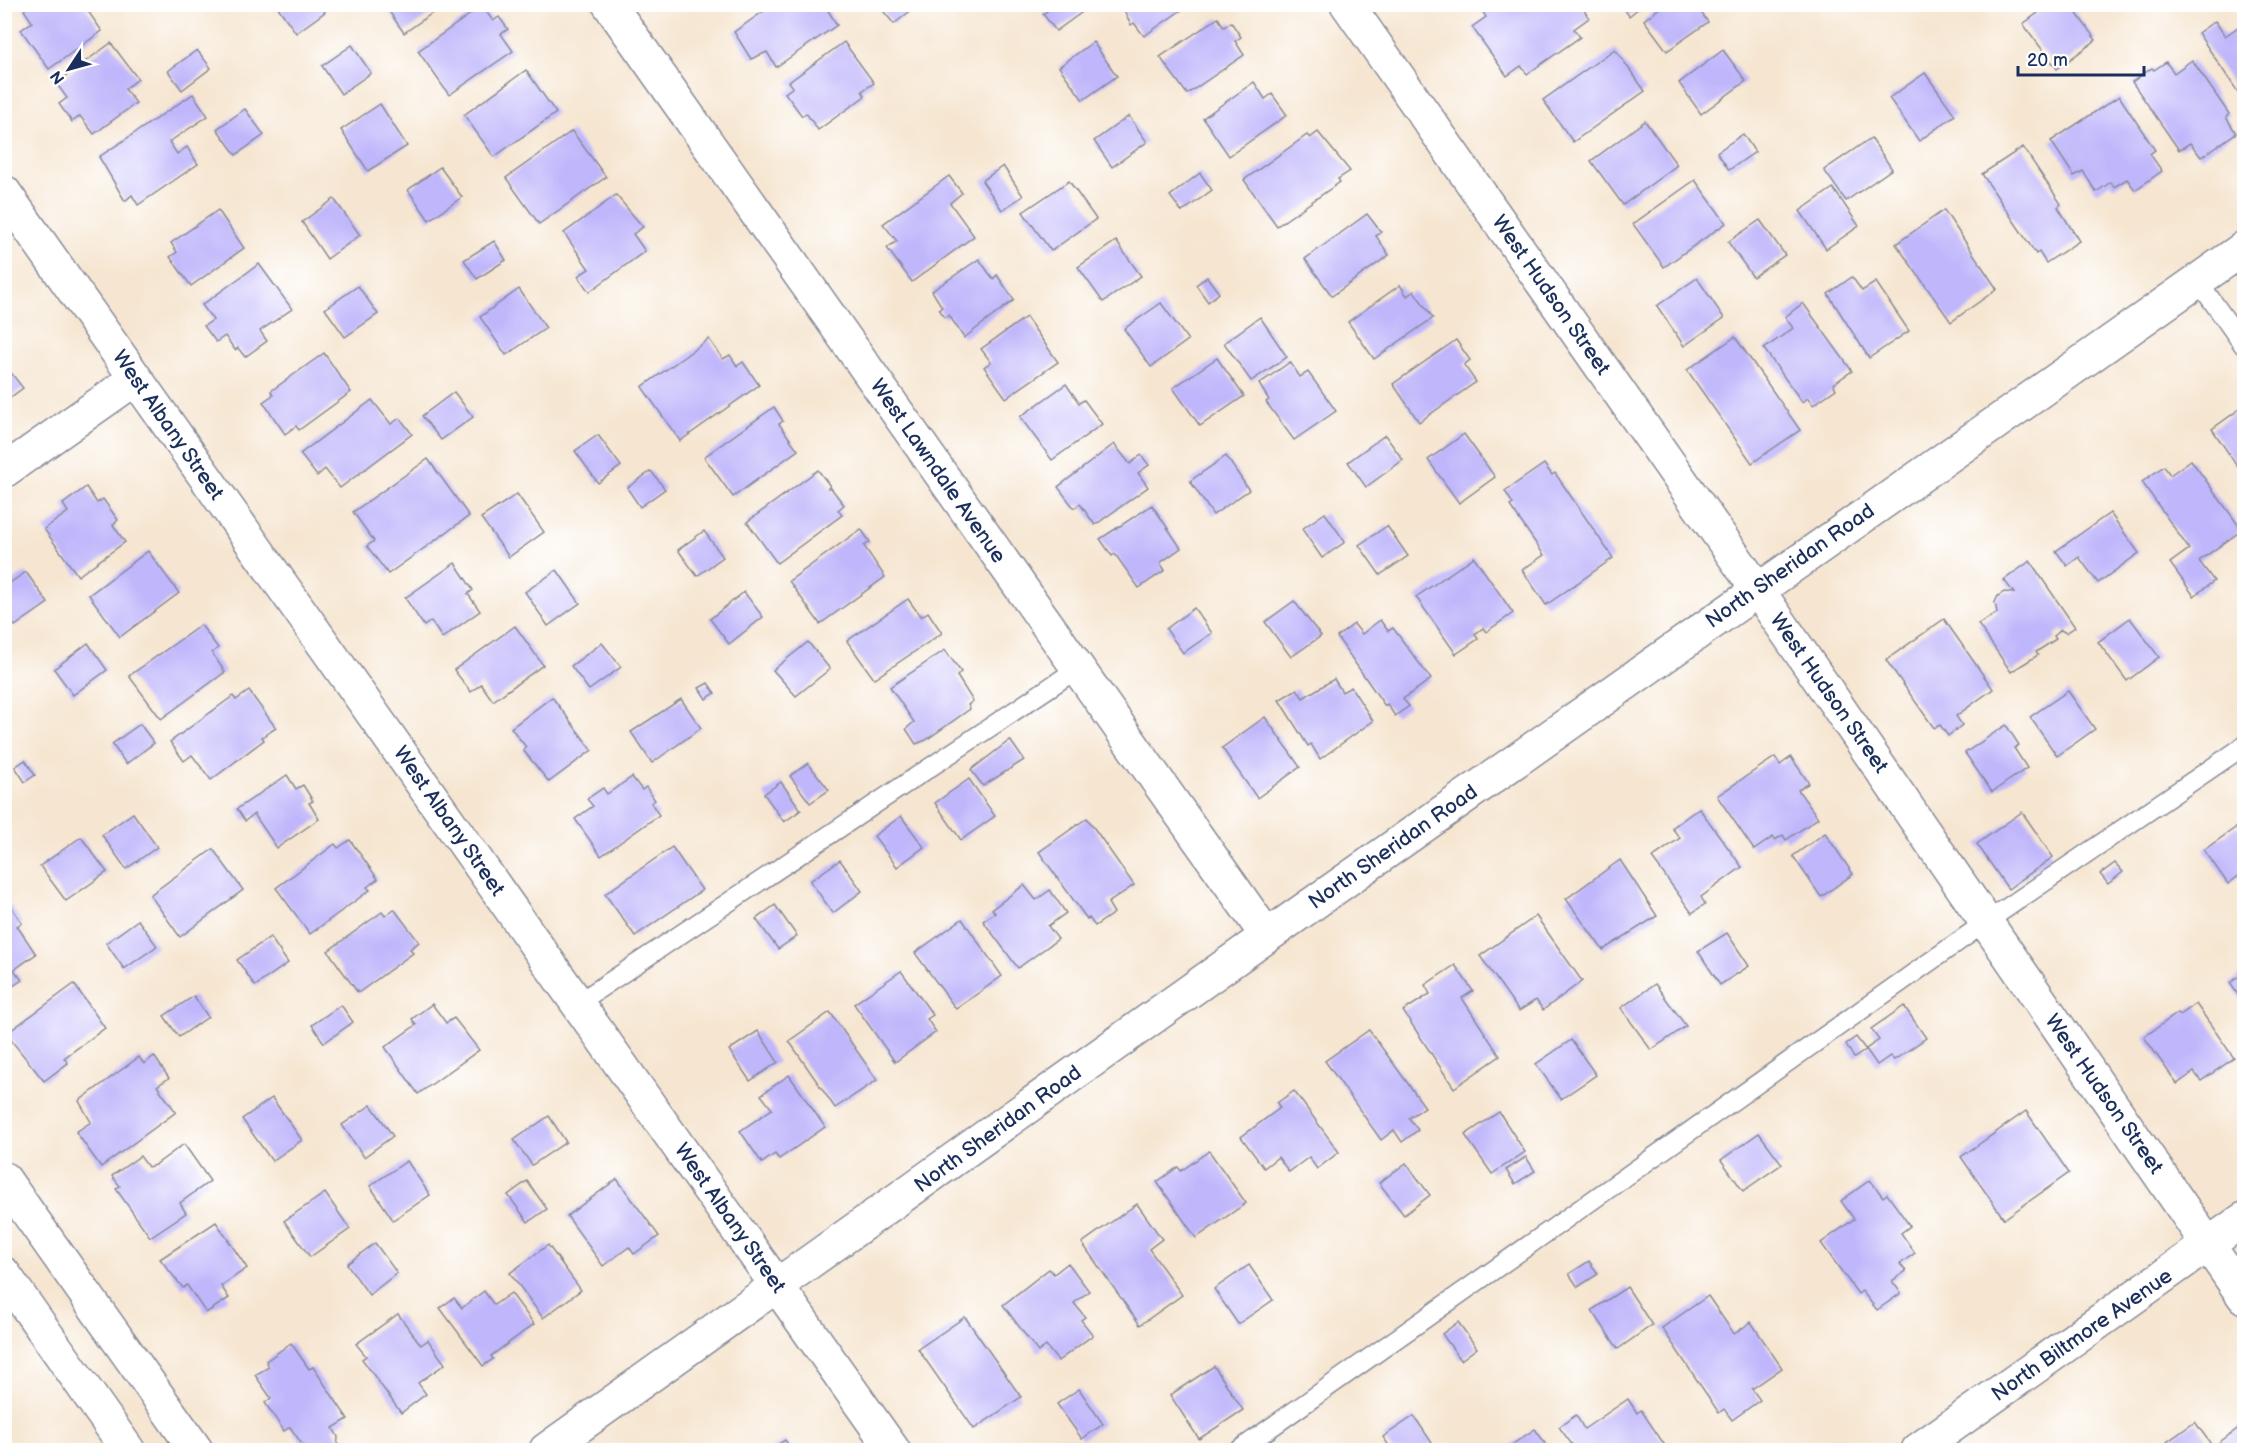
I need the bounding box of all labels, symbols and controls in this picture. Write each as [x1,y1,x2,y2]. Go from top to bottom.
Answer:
north arrow [39,39,99,99]
scale bar [2018,39,2144,77]
text: 20 m [2027,50,2068,71]
text: N [47,66,69,87]
street label: West Hudson Street [1487,210,1616,380]
street label: West Albany Street [107,345,229,505]
street label: West Lawndale Avenue [865,374,1011,568]
street label: North Sheridan Road [1701,498,1879,634]
street label: West Hudson Street [1765,608,1894,778]
street label: West Albany Street [388,741,510,901]
street label: North Sheridan Road [1304,779,1482,915]
street label: West Hudson Street [2040,1009,2169,1179]
street label: North Sheridan Road [910,1060,1086,1198]
street label: West Albany Street [669,1138,791,1298]
street label: North Biltmore Avenue [1987,1263,2177,1407]

